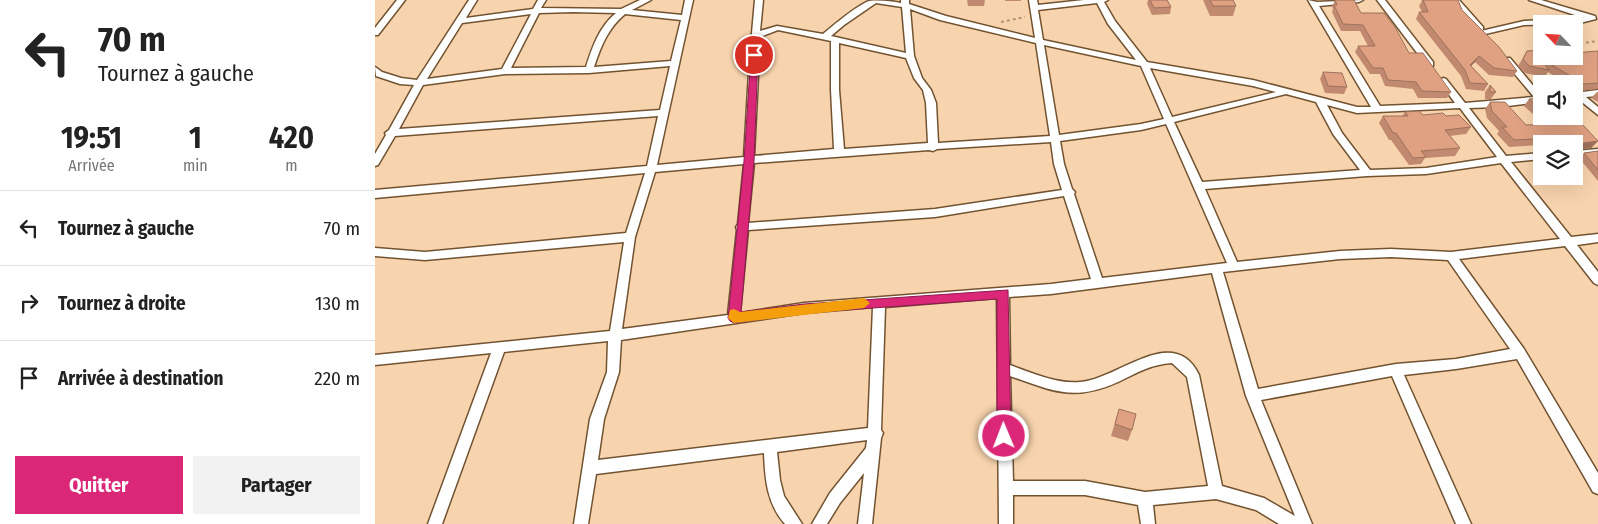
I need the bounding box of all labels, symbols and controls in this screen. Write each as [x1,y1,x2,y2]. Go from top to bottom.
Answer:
north arrow [1533,15,1583,65]
map controls [1533,15,1583,185]
text: 70 m [98,18,166,60]
icon: left [15,20,80,85]
pin [733,34,775,76]
icon: arrive [740,41,768,69]
text: Tournez à gauche [98,60,254,87]
button: sound [1533,75,1583,125]
text: 19:51 [61,120,122,156]
text: 1 [189,120,202,156]
text: 420 [269,120,314,156]
button: layers [1533,135,1583,185]
text: Arrivée [68,156,115,175]
text: min [183,156,208,175]
text: m [285,156,298,175]
icon: left [15,214,43,242]
text: Tournez à gauche [58,217,194,240]
text: 70 m [324,217,360,240]
icon: right [15,289,43,317]
text: Tournez à droite [58,292,186,315]
text: 130 m [315,292,360,315]
icon: arrive [15,364,43,392]
text: Arrivée à destination [58,367,224,390]
text: 220 m [314,367,360,390]
position arrow [977,409,1029,461]
button: Quitter [15,456,183,514]
button: Partager [193,456,360,514]

